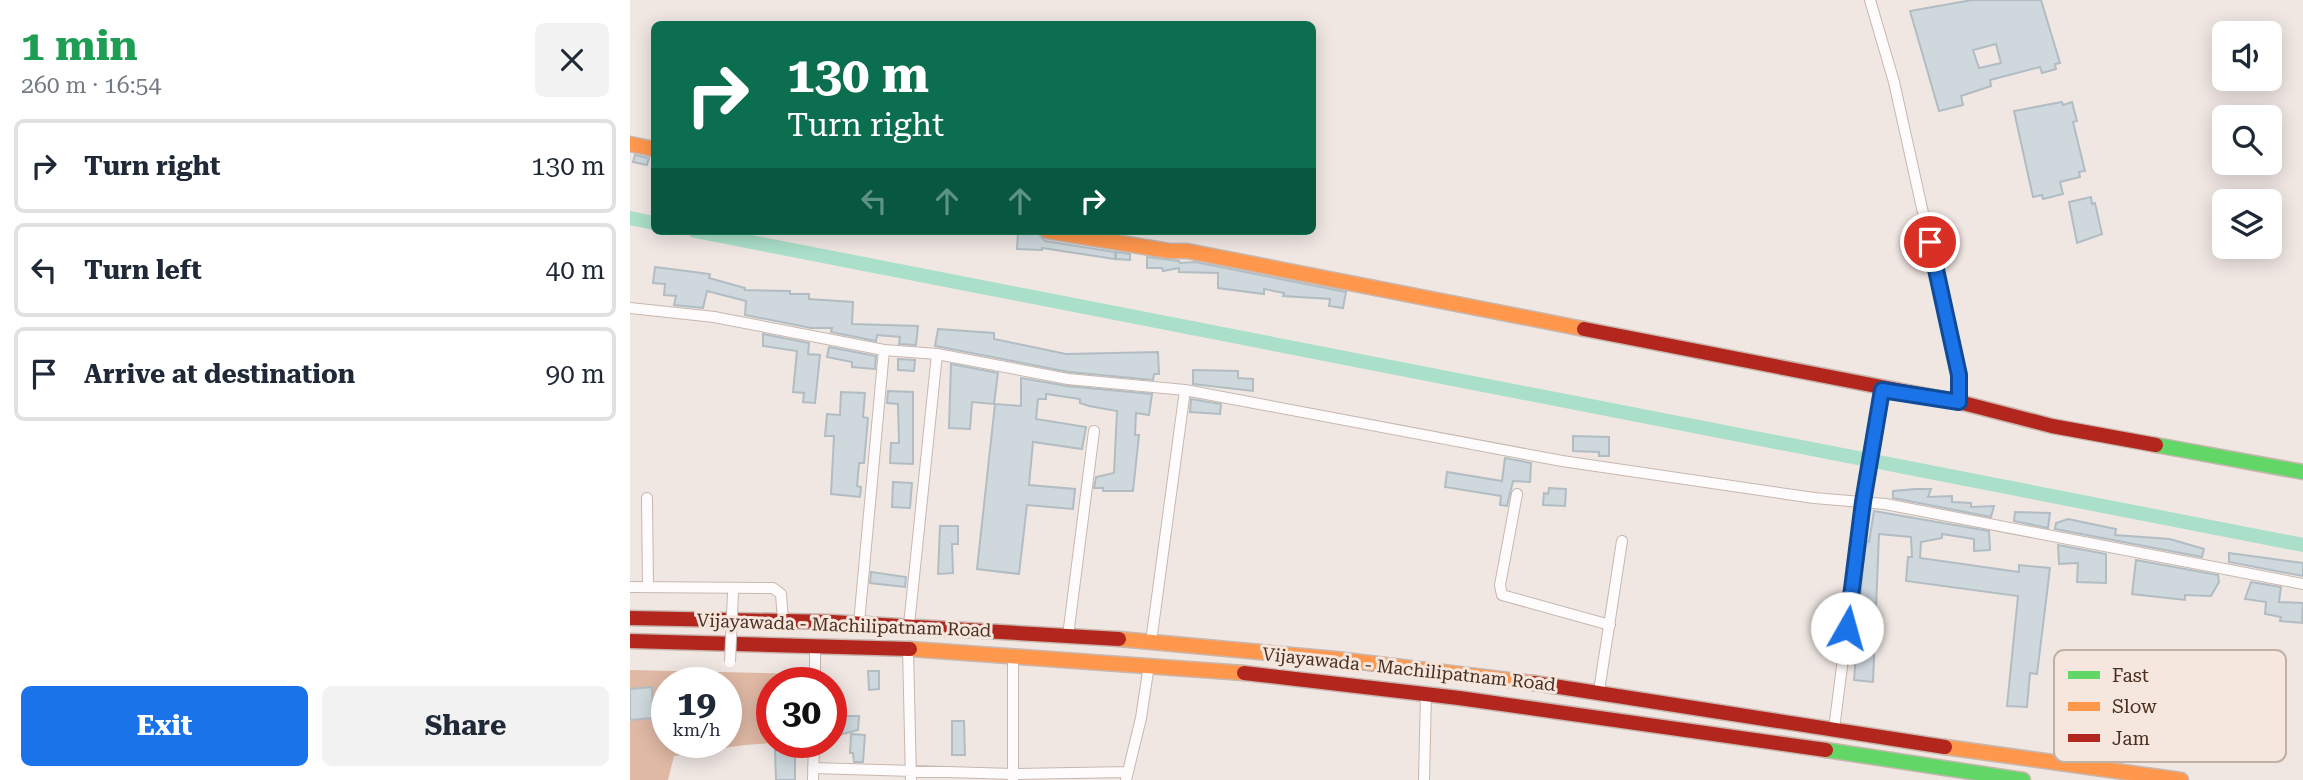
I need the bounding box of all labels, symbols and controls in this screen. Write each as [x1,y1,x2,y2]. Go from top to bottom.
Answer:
text: 1 min [21,21,138,70]
map controls [2212,21,2282,259]
button: sound [2212,21,2282,91]
button: close [535,23,609,97]
text: 130 m [787,47,929,104]
icon: right [672,49,763,140]
text: 260 m · 16:54 [21,72,161,99]
button: search [2212,105,2282,175]
text: Turn right [787,106,944,144]
icon: right [25,147,63,185]
text: Turn right [84,151,220,181]
text: 130 m [531,151,605,181]
icon: left [855,182,893,220]
icon: ahead [928,182,966,220]
icon: ahead [1001,182,1039,220]
icon: right [1074,182,1112,220]
button: layers [2212,189,2282,259]
pin [1900,212,1960,272]
icon: arrive [1911,223,1949,261]
icon: left [25,251,63,289]
text: Turn left [84,255,202,285]
text: 40 m [546,255,605,285]
icon: arrive [25,355,63,393]
text: Arrive at destination [84,359,355,389]
text: 90 m [546,359,605,389]
position arrow [1810,591,1884,665]
street label: Vijayawada - Machilipatnam Road [696,609,992,641]
street label: Vijayawada - Machilipatnam Road [1261,643,1557,695]
legend [2054,650,2286,762]
text: Fast [2112,664,2149,687]
speed limit sign: 30 [756,667,847,758]
text: 19 [677,683,716,724]
button: Exit [21,686,308,766]
button: Share [322,686,609,766]
text: Slow [2112,695,2157,718]
text: km/h [672,719,721,740]
text: Jam [2112,727,2150,750]

